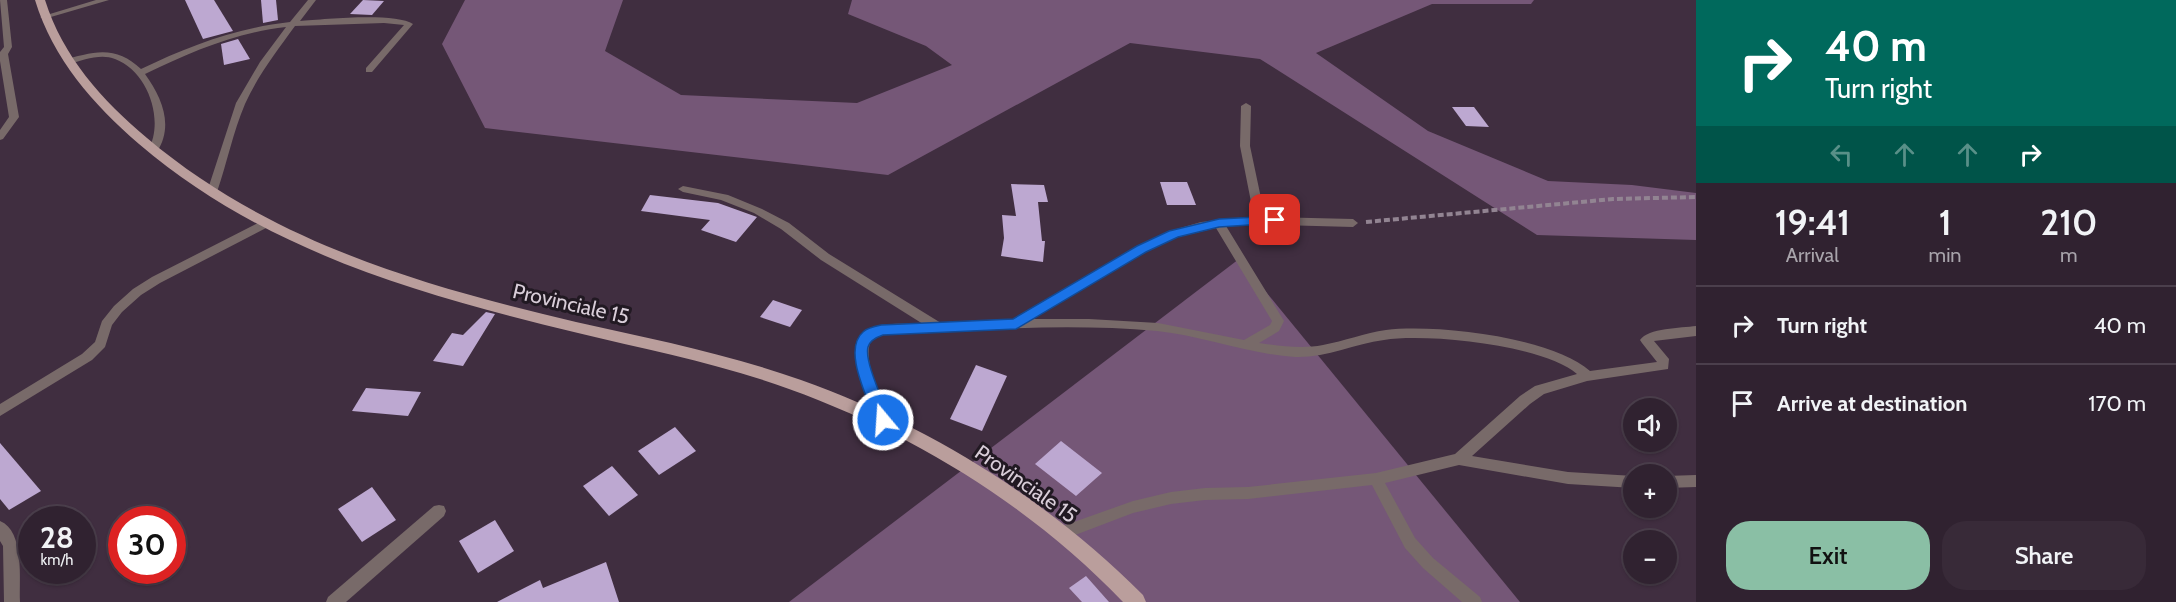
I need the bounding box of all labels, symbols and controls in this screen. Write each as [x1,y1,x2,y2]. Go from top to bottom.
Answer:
text: 40 m [1825,20,1927,72]
icon: right [1726,24,1804,102]
text: Turn right [1825,72,1932,105]
icon: left [1825,138,1858,171]
icon: ahead [1888,138,1921,171]
icon: ahead [1951,138,1984,171]
icon: right [2014,138,2047,171]
pin [1249,194,1300,245]
text: 19:41 [1775,200,1850,244]
text: 1 [1939,200,1951,244]
text: 210 [2040,200,2097,244]
icon: arrive [1258,203,1291,236]
text: Arrival [1786,243,1839,267]
text: min [1929,243,1962,267]
text: m [2060,243,2078,267]
street label: Provinciale 15 [510,278,632,329]
icon: right [1726,309,1759,342]
text: Turn right [1777,312,1867,339]
text: 40 m [2094,312,2146,339]
icon: arrive [1726,387,1759,420]
position arrow [851,388,915,452]
text: Arrive at destination [1777,390,1967,417]
text: 170 m [2088,390,2146,417]
map controls [1623,398,1677,584]
button: sound [1623,398,1677,452]
street label: Provinciale 15 [970,439,1082,528]
button: + [1623,464,1677,518]
speed limit sign: 30 [108,506,186,584]
text: 28 [40,519,74,556]
button: Exit [1726,521,1930,590]
button: Share [1942,521,2146,590]
button: − [1623,530,1677,584]
text: km/h [41,551,73,569]

